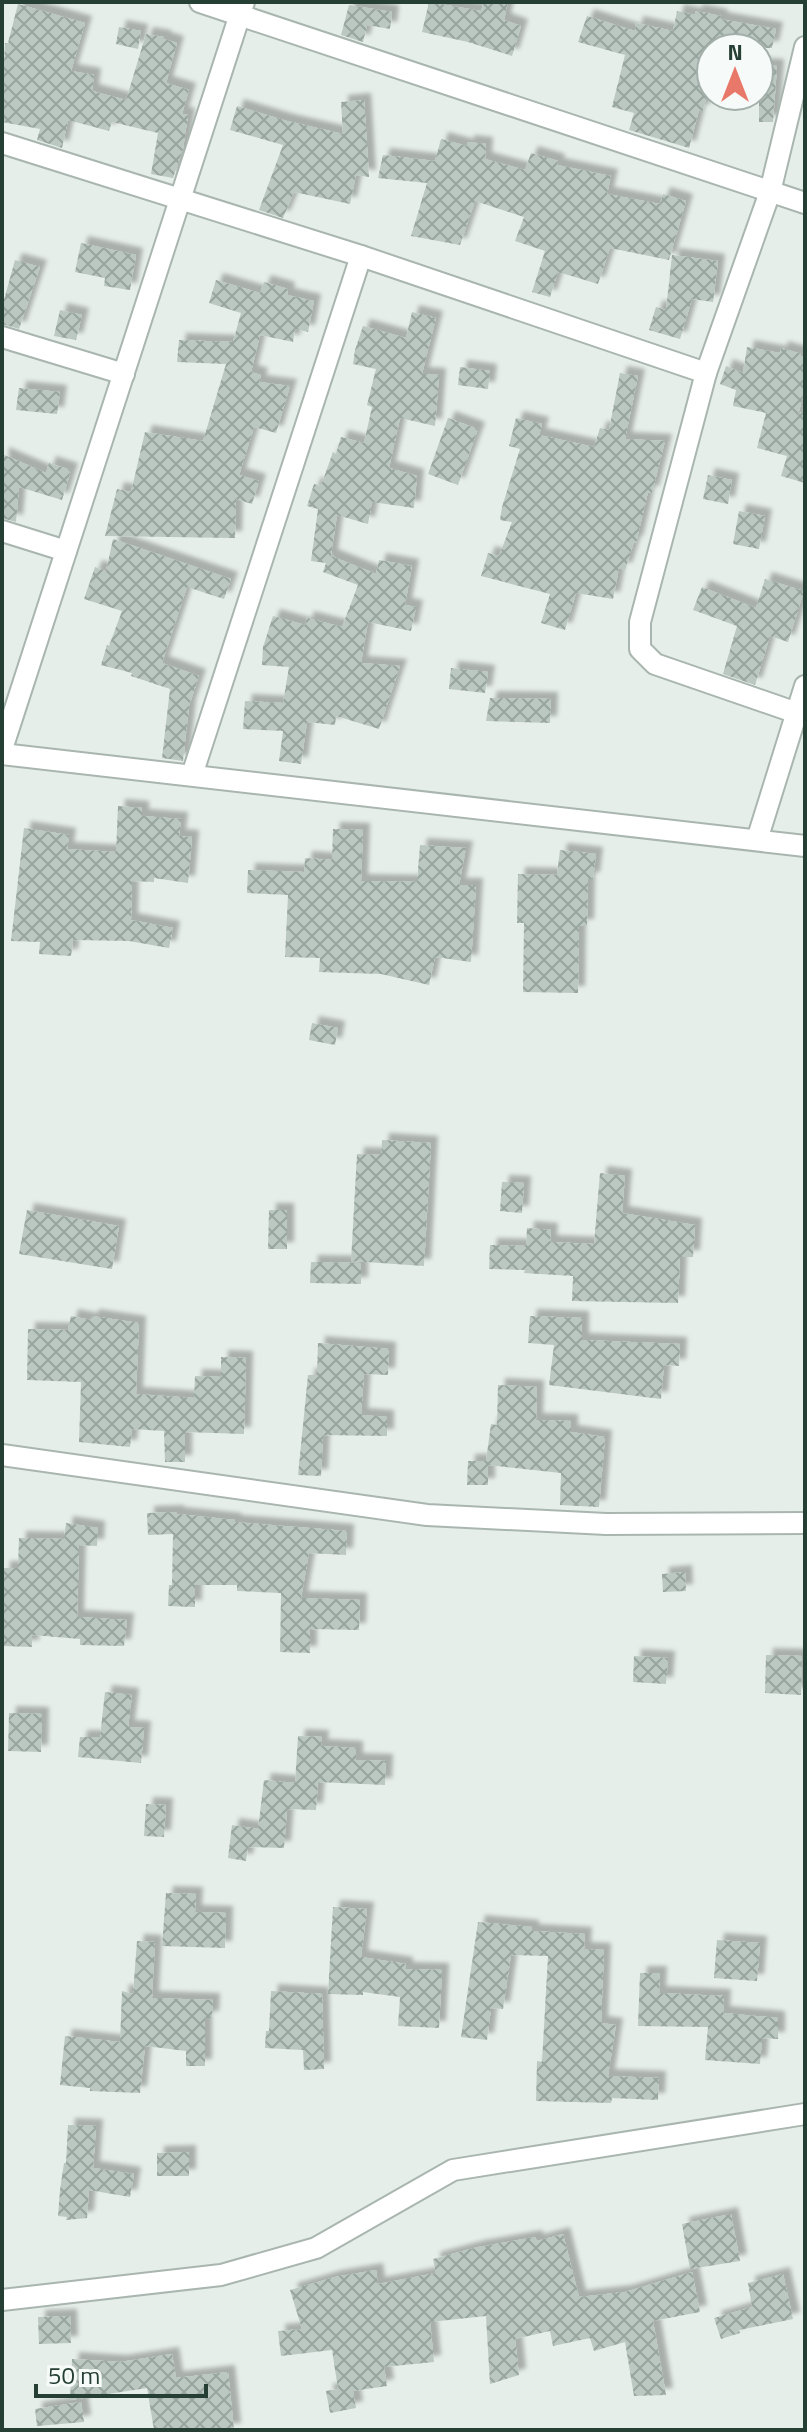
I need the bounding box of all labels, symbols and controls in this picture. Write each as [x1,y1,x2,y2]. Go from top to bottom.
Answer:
north arrow [695,32,775,112]
text: N [727,35,743,69]
scale bar [36,2348,206,2398]
text: 50 m [48,2357,100,2393]

